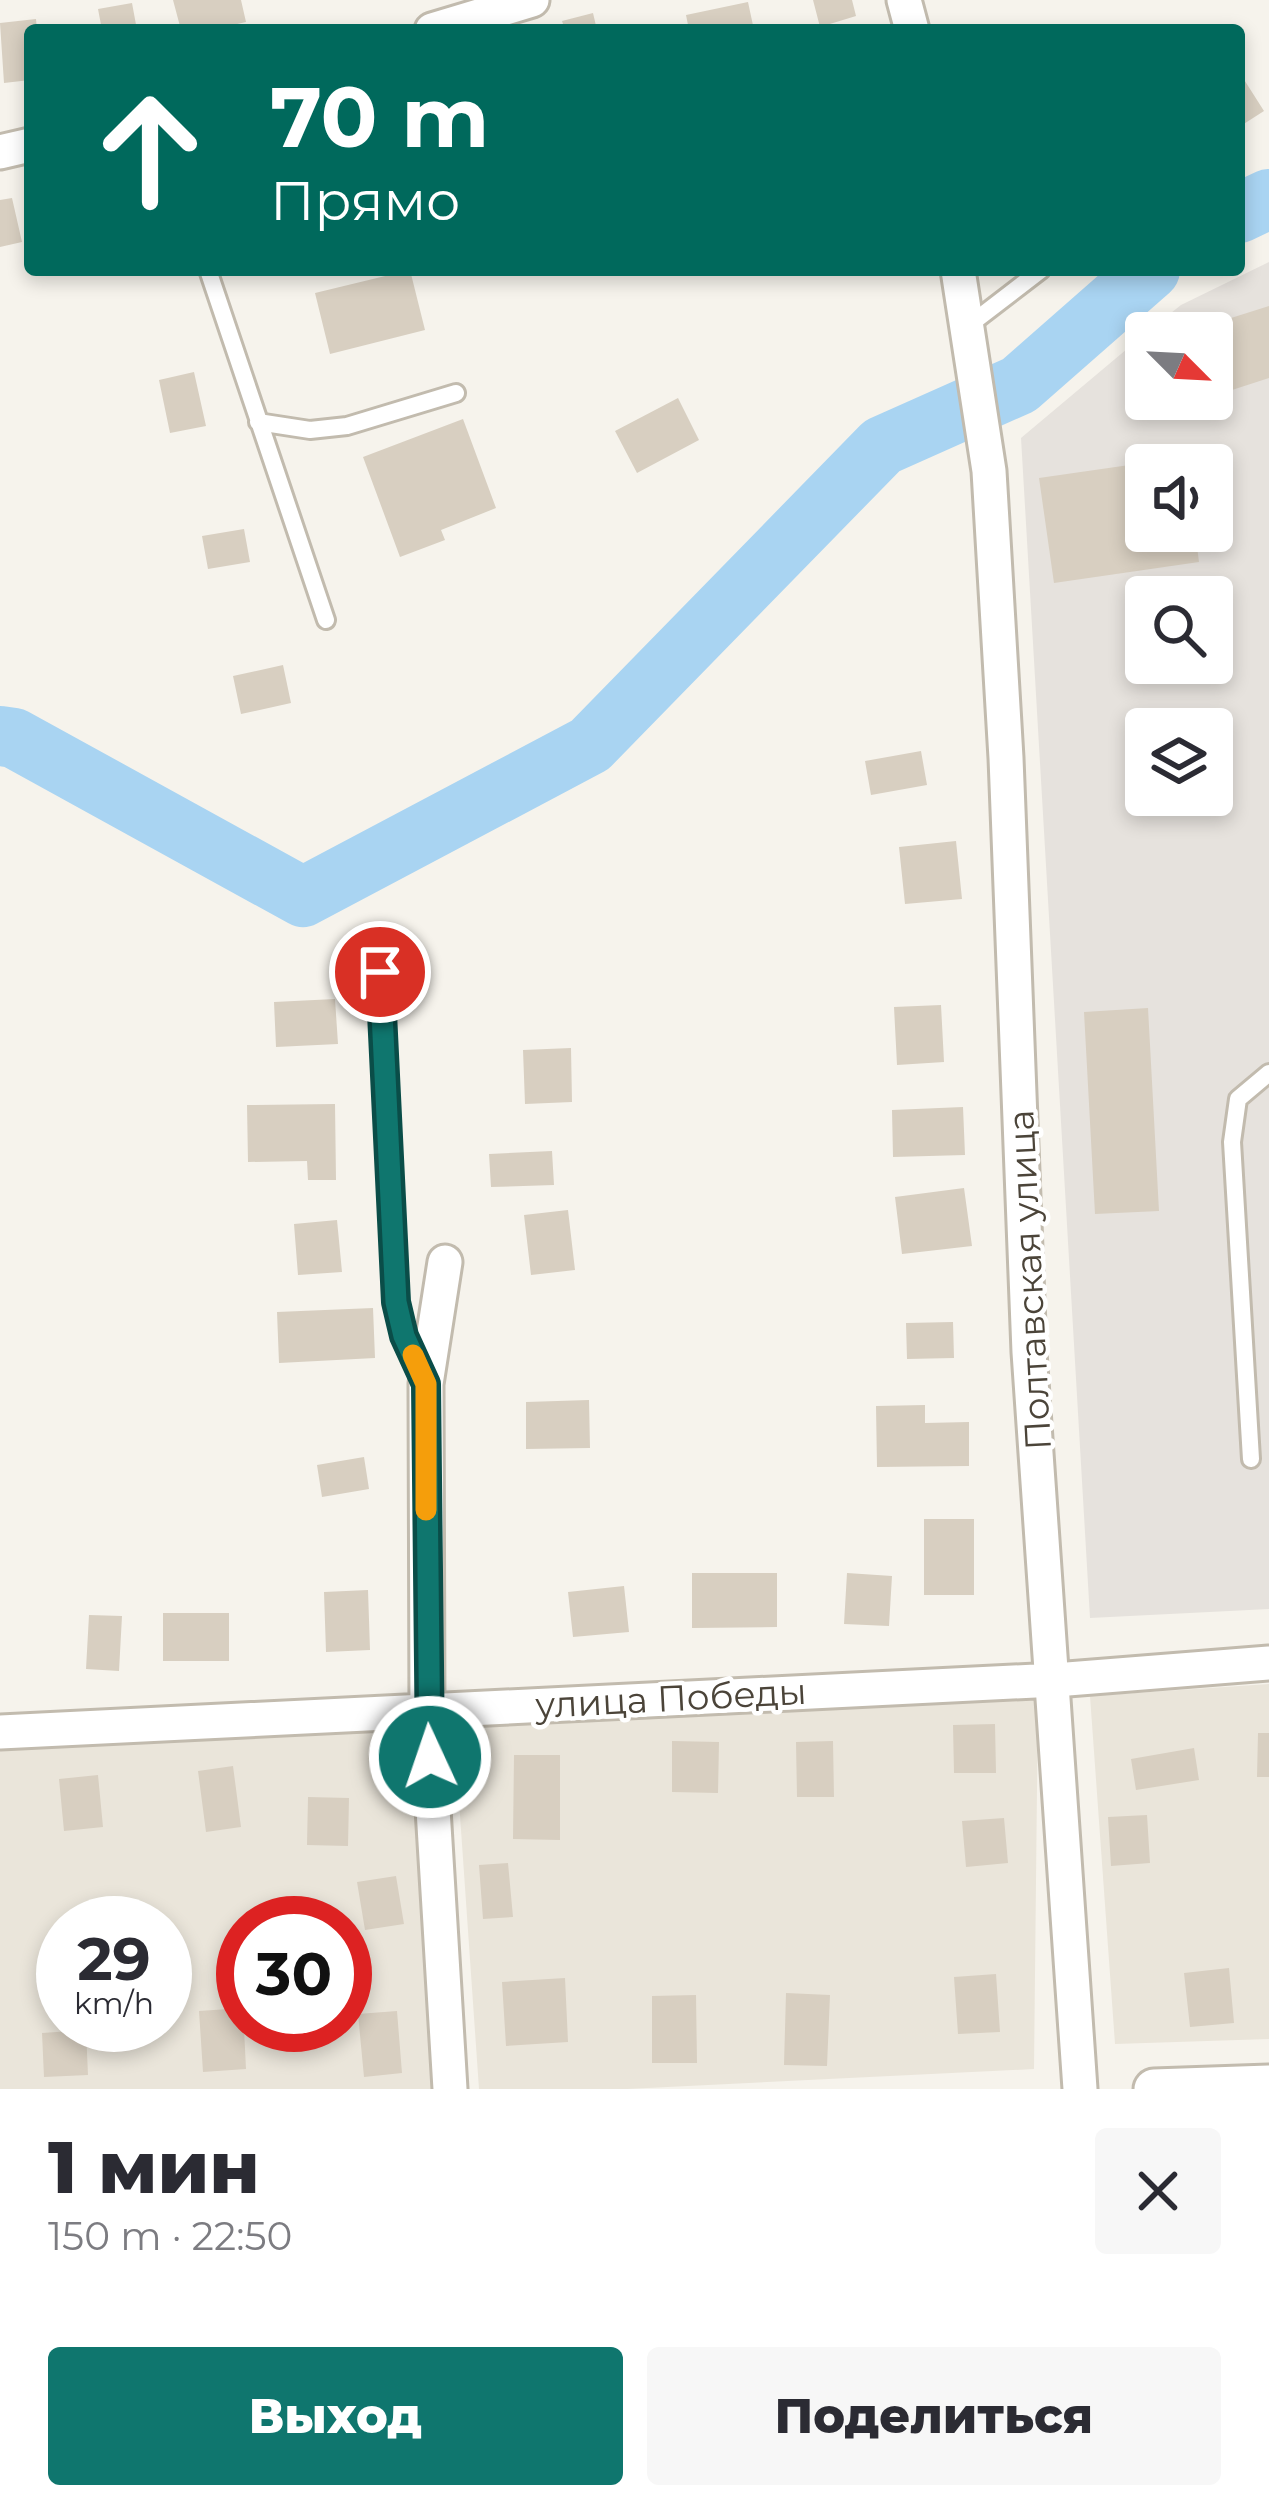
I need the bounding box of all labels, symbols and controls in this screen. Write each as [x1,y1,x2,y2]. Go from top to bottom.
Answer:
text: 70 m [270,66,489,168]
icon: ahead [72,72,228,228]
text: Прямо [270,168,460,234]
north arrow [1125,312,1233,420]
map controls [1125,312,1233,816]
button: sound [1125,444,1233,552]
button: search [1125,576,1233,684]
button: layers [1125,708,1233,816]
pin [329,921,431,1023]
icon: arrive [347,939,413,1005]
street label: Полтавская улица [998,1109,1060,1451]
street label: улица Победы [533,1669,808,1727]
position arrow [367,1694,493,1820]
speed limit sign: 30 [216,1896,372,2052]
text: 29 [77,1922,151,1995]
text: km/h [74,1985,154,2022]
text: 1 мин [48,2123,260,2211]
button: close [1095,2128,1221,2254]
text: 150 m · 22:50 [48,2212,292,2260]
button: Выход [48,2347,623,2485]
button: Поделиться [647,2347,1221,2485]

